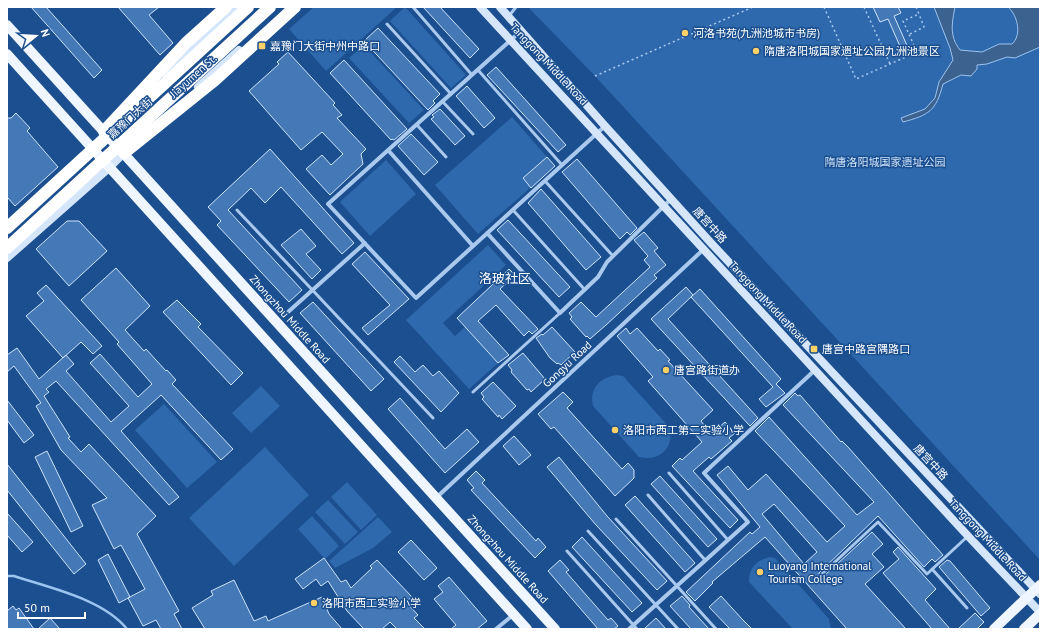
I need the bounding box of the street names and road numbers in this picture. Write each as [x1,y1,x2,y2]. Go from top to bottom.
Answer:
street label: Tanggong Middle Road [507,20,591,108]
street label: Jiayumen St. [166,51,219,101]
street label: 嘉豫门大街 [105,94,155,142]
street label: 唐宫中路 [690,204,730,246]
street label: Tanggong Middle Road [726,258,810,346]
street label: Zhongzhou Middle Road [247,272,333,366]
street label: Gongyu Road [540,338,594,390]
street label: 唐宫中路 [911,441,951,483]
street label: Tanggong Middle Road [946,496,1030,584]
street label: Zhongzhou Middle Road [465,512,551,606]

